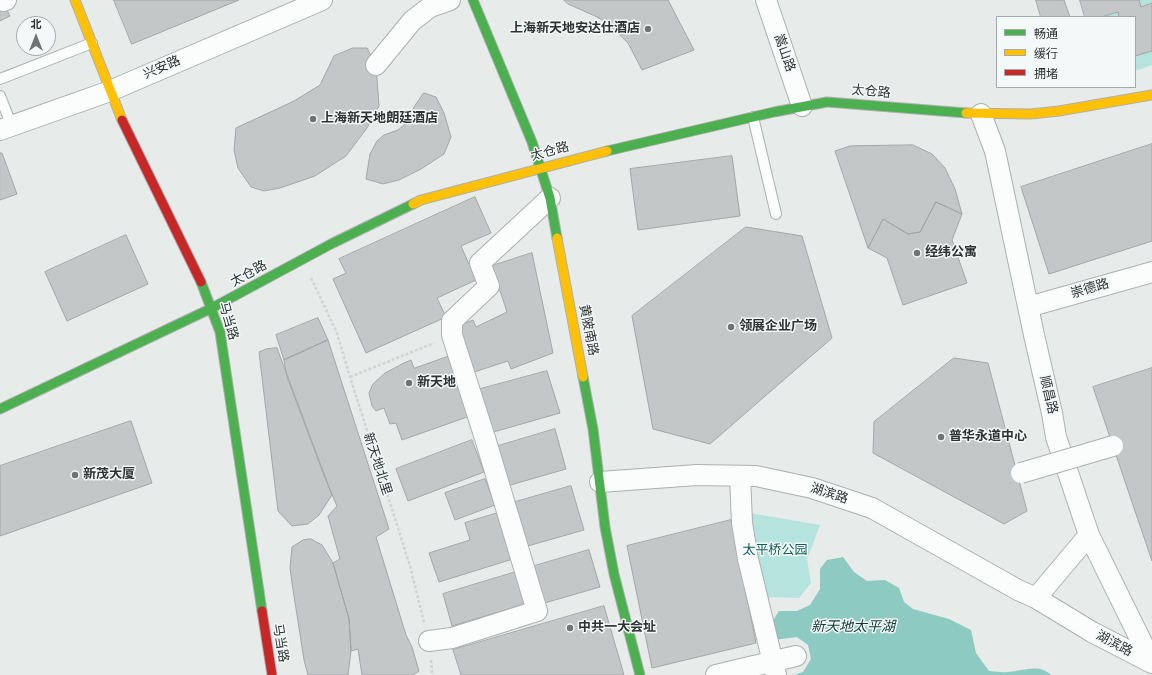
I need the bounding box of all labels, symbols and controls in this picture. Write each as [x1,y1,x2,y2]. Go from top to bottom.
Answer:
north arrow [16,16,56,56]
legend [996,16,1136,88]
text: 北 [31,18,42,31]
place label: 上海新天地安达仕酒店 [510,21,640,37]
marker: 上海新天地安达仕酒店 [643,24,653,34]
text: 畅通 [1034,27,1058,41]
street label: 嵩山路 [770,32,798,74]
text: 缓行 [1034,47,1058,61]
street label: 兴安路 [141,53,183,83]
text: 拥堵 [1034,67,1058,81]
street label: 太仓路 [851,83,891,101]
place label: 上海新天地朗廷酒店 [321,111,438,127]
marker: 上海新天地朗廷酒店 [308,114,318,124]
street label: 太仓路 [529,139,571,165]
place label: 经纬公寓 [925,245,977,261]
marker: 经纬公寓 [912,248,922,258]
street label: 太仓路 [228,258,270,290]
street label: 崇德路 [1069,276,1111,302]
street label: 马当路 [215,300,241,342]
street label: 黄陂南路 [575,303,601,357]
place label: 领展企业广场 [739,319,817,335]
marker: 领展企业广场 [726,322,736,332]
street label: 顺昌路 [1036,374,1060,416]
place label: 新天地 [417,375,456,391]
marker: 新天地 [404,378,414,388]
place label: 普华永道中心 [949,429,1027,445]
street label: 新天地北里 [360,431,394,497]
marker: 普华永道中心 [936,432,946,442]
place label: 新茂大厦 [83,467,135,483]
marker: 新茂大厦 [70,470,80,480]
street label: 湖滨路 [808,481,850,507]
park label: 太平桥公园 [743,543,807,559]
water label: 新天地太平湖 [811,619,895,635]
place label: 中共一大会址 [578,620,656,636]
street label: 马当路 [269,623,291,663]
marker: 中共一大会址 [565,623,575,633]
street label: 湖滨路 [1093,628,1135,660]

